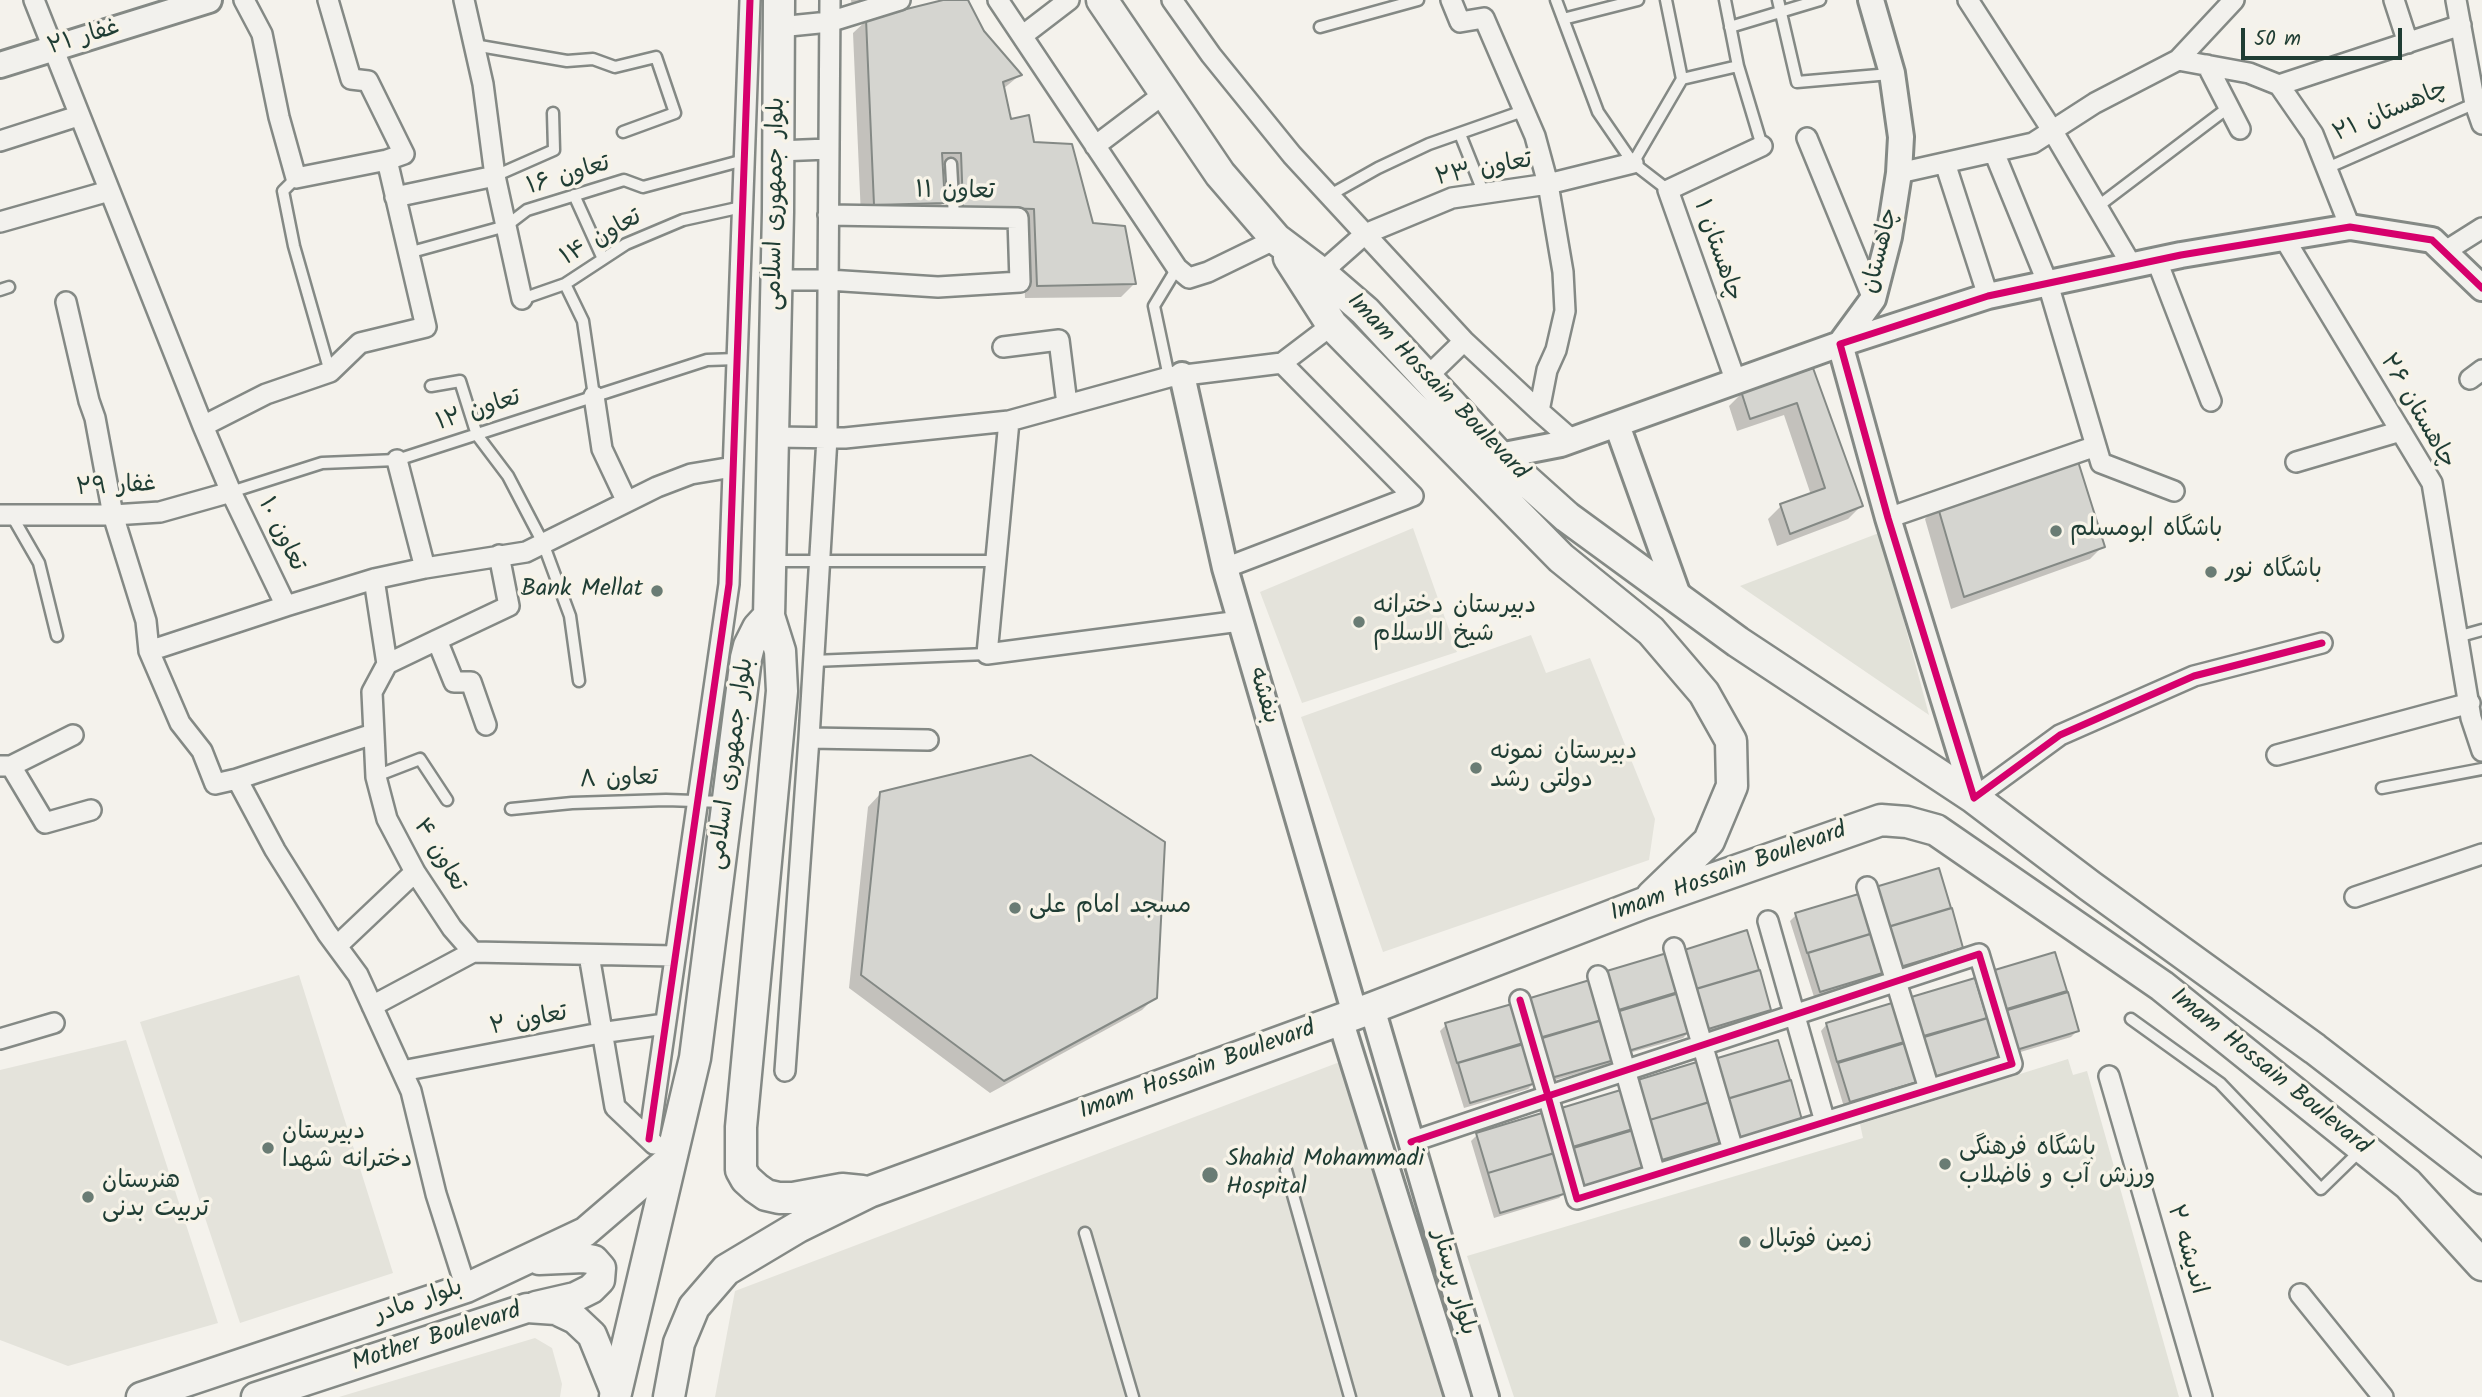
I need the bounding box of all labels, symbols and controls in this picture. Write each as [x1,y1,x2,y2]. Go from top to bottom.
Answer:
street label: غفار ۲۱ [45,14,123,64]
scale bar [2244,14,2405,58]
text: 50 m [2254,23,2301,56]
street label: چاهستان ۲۱ [2329,76,2453,150]
street label: بلوار جمهوری اسلامی [761,97,793,311]
street label: تعاون ۲۳ [1433,148,1535,194]
street label: تعاون ۱۶ [524,151,614,203]
street label: تعاون ۱۱ [915,178,995,208]
street label: چاهستان ۱ [1685,197,1747,305]
street label: تعاون ۱۴ [556,204,648,274]
street label: چاهستان [1858,205,1906,297]
street label: Imam Hossain Boulevard [1339,288,1533,488]
street label: چاهستان ۲۶ [2372,350,2460,474]
street label: تعاون ۱۲ [433,385,525,439]
street label: غفار ۲۹ [75,472,157,504]
street label: تعاون ۱۰ [250,493,310,577]
place label: باشگاه ابومسلم [2070,517,2222,545]
marker: باشگاه ابومسلم [2048,523,2064,539]
place label: باشگاه نور [2225,558,2322,586]
marker: باشگاه نور [2203,564,2219,580]
place label: Bank Mellat [521,577,643,605]
marker: Bank Mellat [649,583,665,599]
place label: دبیرستان دخترانه شیخ الاسلام [1373,594,1536,650]
marker: دبیرستان دخترانه شیخ الاسلام [1351,614,1367,630]
street label: بلوار جمهوری اسلامی [704,656,762,872]
street label: بنفشه [1240,665,1284,727]
place label: دبیرستان نمونه دولتی رشد [1490,740,1637,796]
marker: دبیرستان نمونه دولتی رشد [1468,760,1484,776]
street label: تعاون ۸ [579,765,659,797]
street label: تعاون ۴ [405,814,471,898]
street label: Imam Hossain Boulevard [1607,818,1851,930]
place label: مسجد امام علی [1029,894,1191,922]
marker: مسجد امام علی [1007,900,1023,916]
street label: Imam Hossain Boulevard [2163,983,2375,1163]
street label: تعاون ۲ [488,1000,570,1044]
street label: Imam Hossain Boulevard [1076,1016,1320,1128]
place label: دبیرستان دخترانه شهدا [282,1120,412,1176]
place label: باشگاه فرهنگی ورزش آب و فاضلاب [1959,1136,2155,1192]
marker: دبیرستان دخترانه شهدا [260,1140,276,1156]
place label: Shahid Mohammadi Hospital [1226,1147,1424,1203]
marker: باشگاه فرهنگی ورزش آب و فاضلاب [1937,1156,1953,1172]
marker: Shahid Mohammadi Hospital [1200,1165,1220,1185]
place label: هنرستان تربیت بدنی [102,1169,209,1225]
marker: هنرستان تربیت بدنی [80,1189,96,1205]
street label: اندیشه ۲ [2158,1202,2212,1298]
street label: بلوار پرستار [1423,1227,1481,1339]
place label: زمین فوتبال [1759,1228,1872,1256]
marker: زمین فوتبال [1737,1234,1753,1250]
street label: بلوار مادر [371,1274,467,1332]
street label: Mother Boulevard [349,1298,525,1380]

